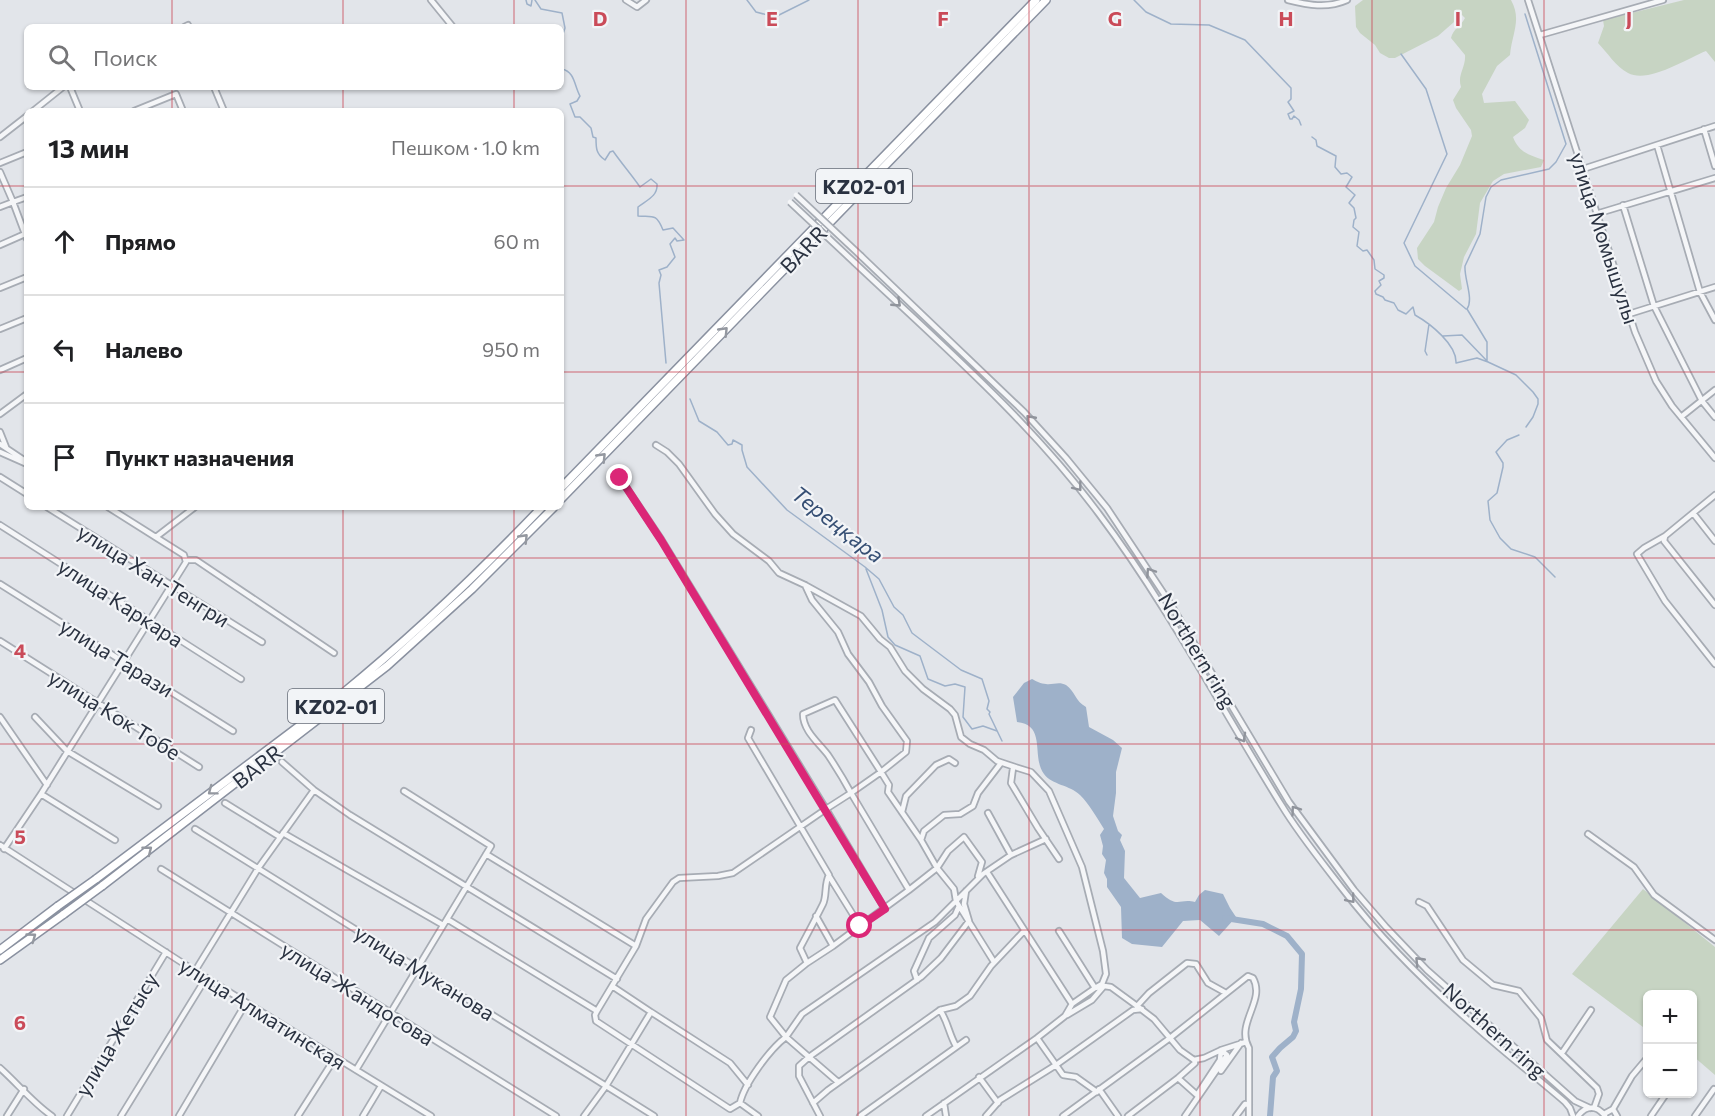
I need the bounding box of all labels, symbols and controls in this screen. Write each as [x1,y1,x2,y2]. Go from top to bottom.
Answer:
text: D [593,6,607,30]
text: E [766,6,778,30]
text: F [937,6,949,30]
text: G [1108,6,1122,30]
text: H [1279,6,1294,30]
text: I [1455,6,1461,30]
text: J [1626,6,1632,30]
search box [24,24,564,90]
icon: search [45,41,78,74]
text: Поиск [93,44,158,71]
text: 13 мин [48,132,129,163]
text: Пешком · 1.0 km [391,135,540,159]
street label: улица Момышулы [1565,149,1645,327]
road number: KZ02-01 [816,169,912,203]
street label: BARR [775,220,831,278]
icon: ahead [48,225,81,258]
text: Прямо [105,228,176,255]
text: 60 m [494,229,540,253]
one-way arrow [891,296,901,307]
one-way arrow [717,327,728,338]
icon: left [48,333,81,366]
text: Налево [105,336,183,363]
text: 950 m [482,337,540,361]
one-way arrow [1026,415,1037,425]
icon: arrive [48,441,81,474]
text: Пункт назначения [105,444,294,471]
one-way arrow [594,454,605,465]
route end [606,464,632,490]
water label: Тереңқара [787,480,889,568]
one-way arrow [1070,480,1081,491]
street label: улица Хан-Тенгри [73,518,235,632]
one-way arrow [516,534,527,545]
street label: улица Каркара [54,552,188,652]
one-way arrow [1146,568,1157,579]
street label: Northern ring [1154,588,1242,712]
street label: улица Тарази [56,612,178,702]
text: 4 [14,638,26,662]
street label: улица Кок Тобе [44,663,186,765]
road number: KZ02-01 [288,689,384,723]
one-way arrow [1234,732,1246,742]
street label: BARR [227,739,287,793]
one-way arrow [208,784,219,795]
one-way arrow [1291,806,1302,817]
text: 5 [14,824,26,848]
one-way arrow [142,847,153,858]
one-way arrow [1343,892,1354,903]
route start [846,912,872,938]
street label: улица Муканова [350,919,500,1025]
one-way arrow [25,933,36,944]
street label: улица Жандосова [277,936,439,1050]
street label: улица Алматинская [175,952,351,1074]
one-way arrow [1415,957,1426,968]
street label: улица Жетысу [69,968,163,1100]
street label: Northern ring [1438,977,1552,1083]
map controls [1643,990,1697,1098]
button: + [1643,990,1697,1044]
text: 6 [14,1010,26,1034]
button: − [1643,1044,1697,1098]

